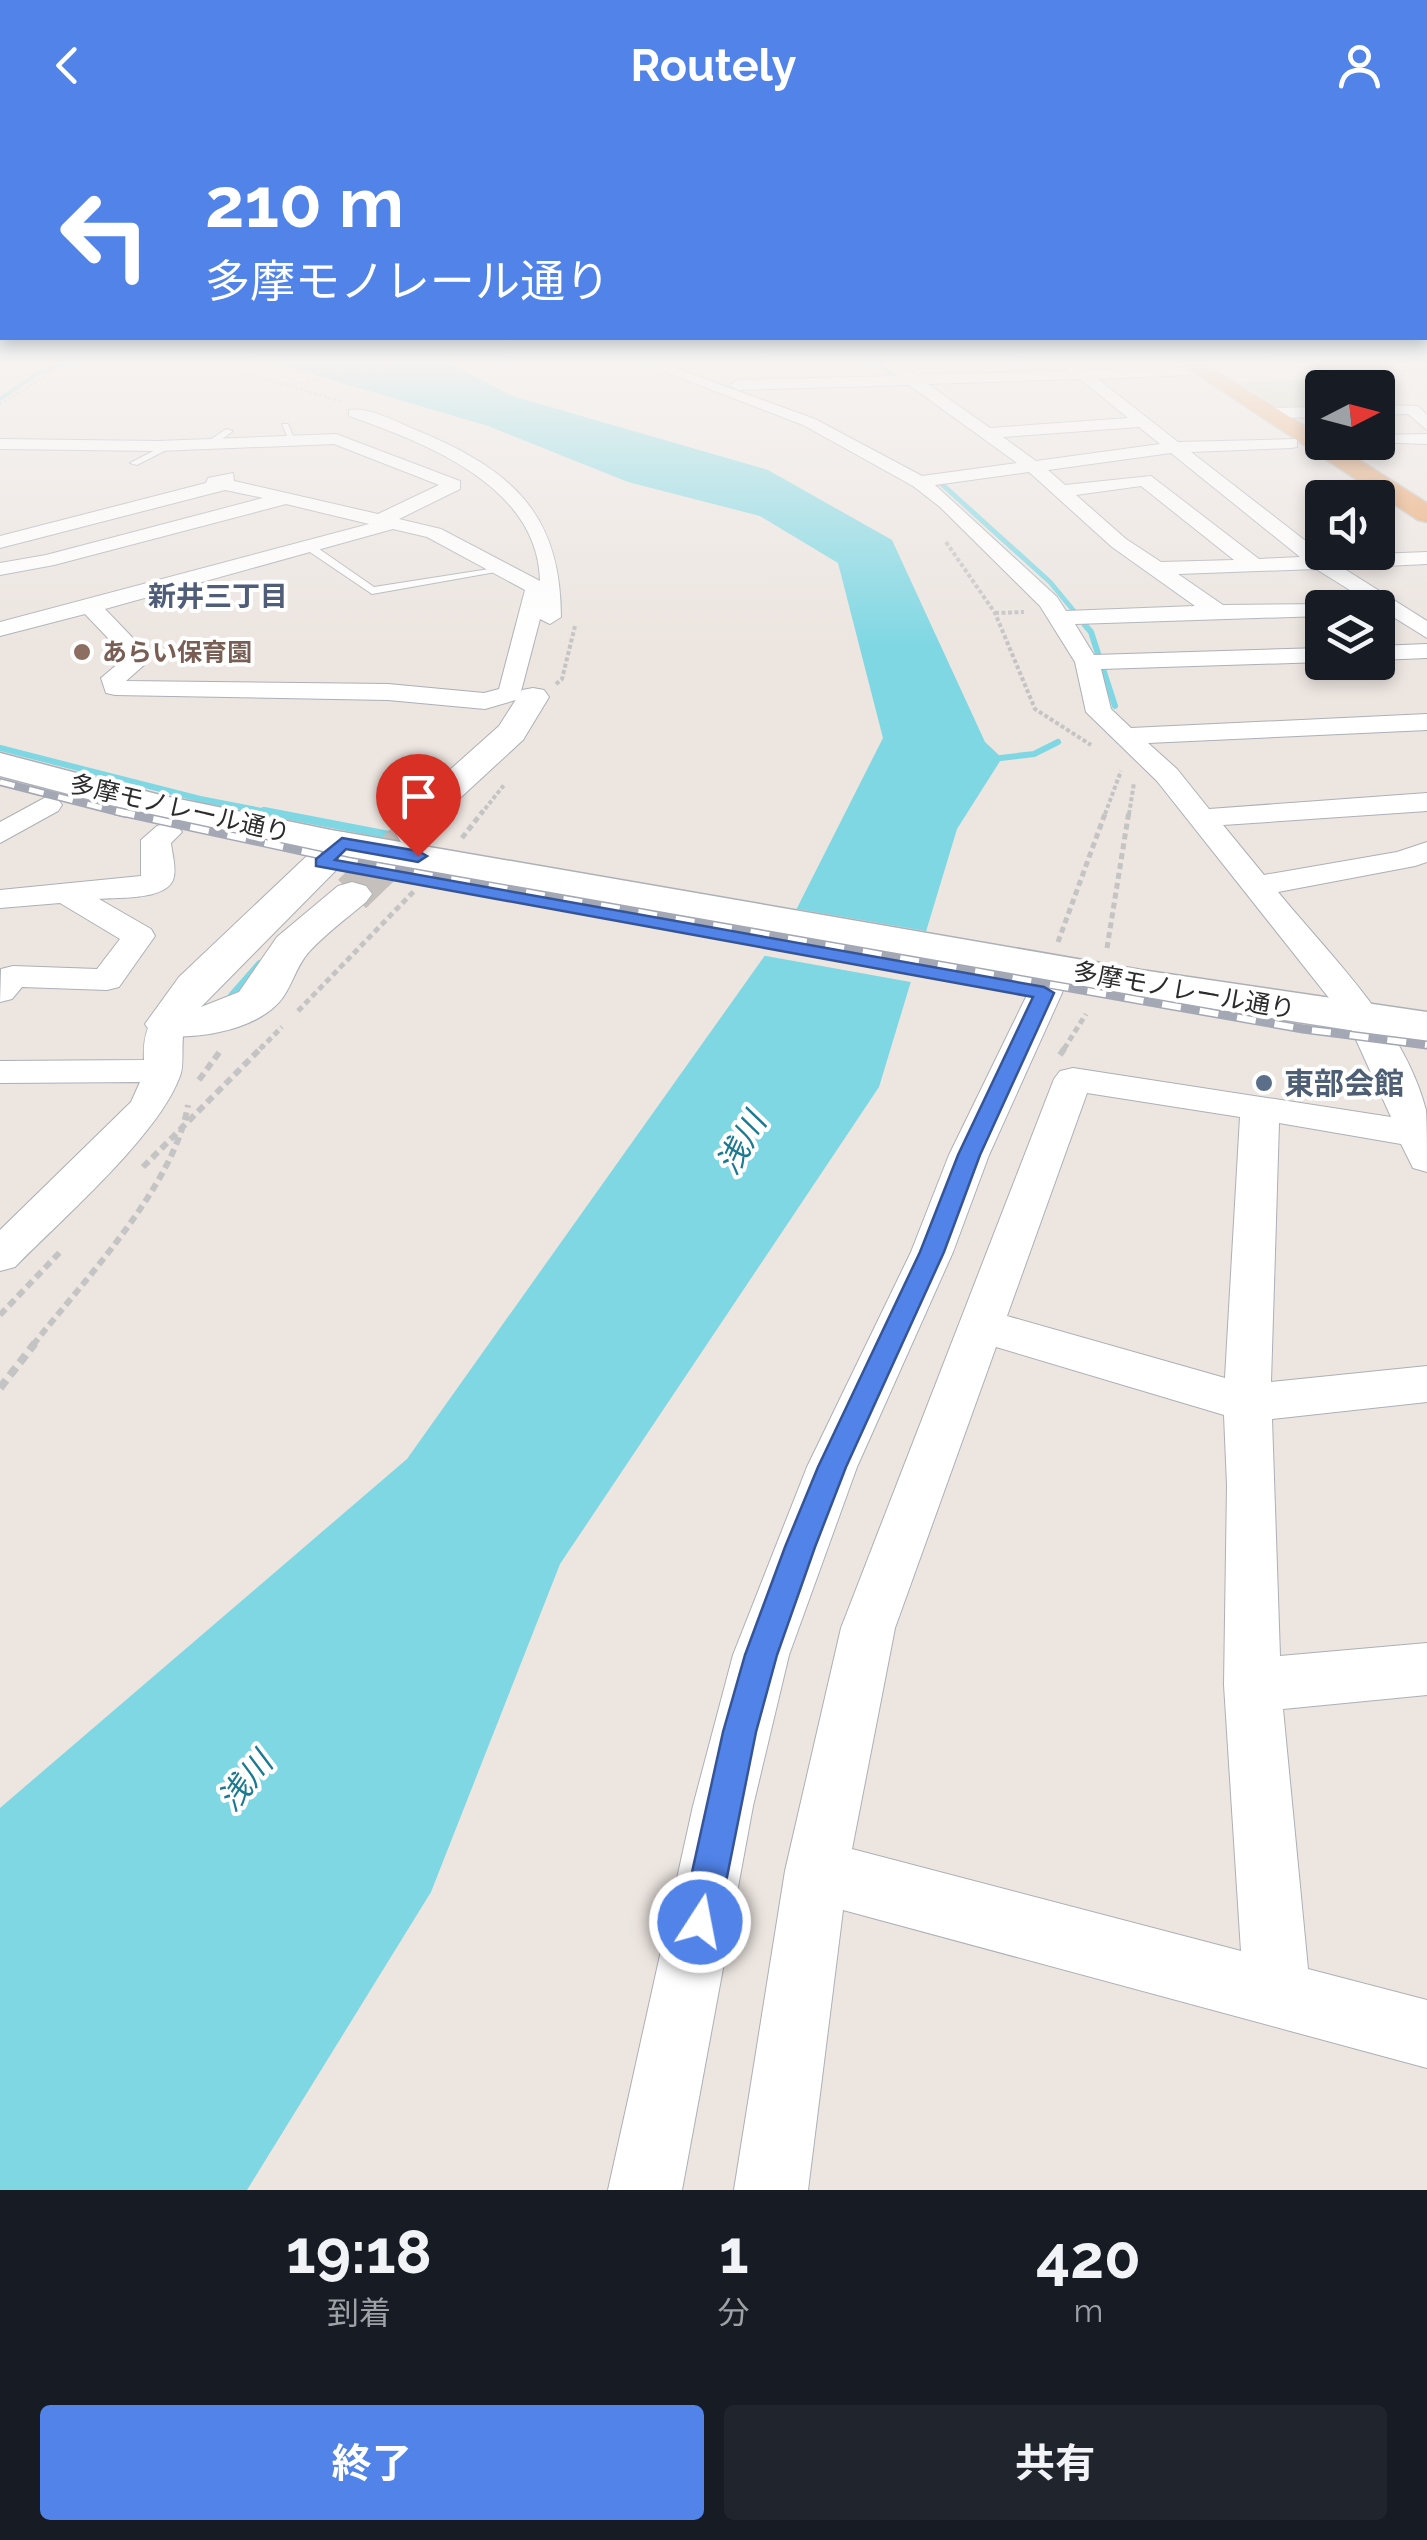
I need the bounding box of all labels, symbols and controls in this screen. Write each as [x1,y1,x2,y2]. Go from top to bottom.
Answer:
icon: back [40,38,95,93]
icon: person [1332,38,1387,93]
text: Routely [631,39,796,92]
text: 210 m [205,161,404,243]
icon: left [40,170,170,300]
text: 多摩モノレール通り [205,255,610,308]
north arrow [1305,370,1395,460]
map controls [1305,370,1395,680]
button: sound [1305,480,1395,570]
district label: 新井三丁目 [148,580,288,613]
button: layers [1305,590,1395,680]
place label: あらい保育園 [102,637,252,667]
marker: あらい保育園 [71,641,93,663]
pin [376,754,461,857]
street label: 多摩モノレール通り [67,768,293,848]
icon: arrive [391,769,446,824]
street label: 多摩モノレール通り [1071,956,1297,1024]
place label: 東部会館 [1284,1066,1404,1101]
marker: 東部会館 [1253,1072,1275,1094]
water label: 浅川 [709,1103,775,1180]
water label: 浅川 [210,1742,281,1818]
position arrow [648,1870,752,1974]
text: 19:18 [286,2217,432,2287]
text: 1 [719,2217,749,2287]
text: 420 [1036,2222,1141,2292]
text: m [1074,2292,1103,2329]
text: 到着 [327,2294,391,2331]
text: 分 [718,2294,750,2331]
button: 終了 [40,2405,704,2520]
button: 共有 [724,2405,1387,2520]

